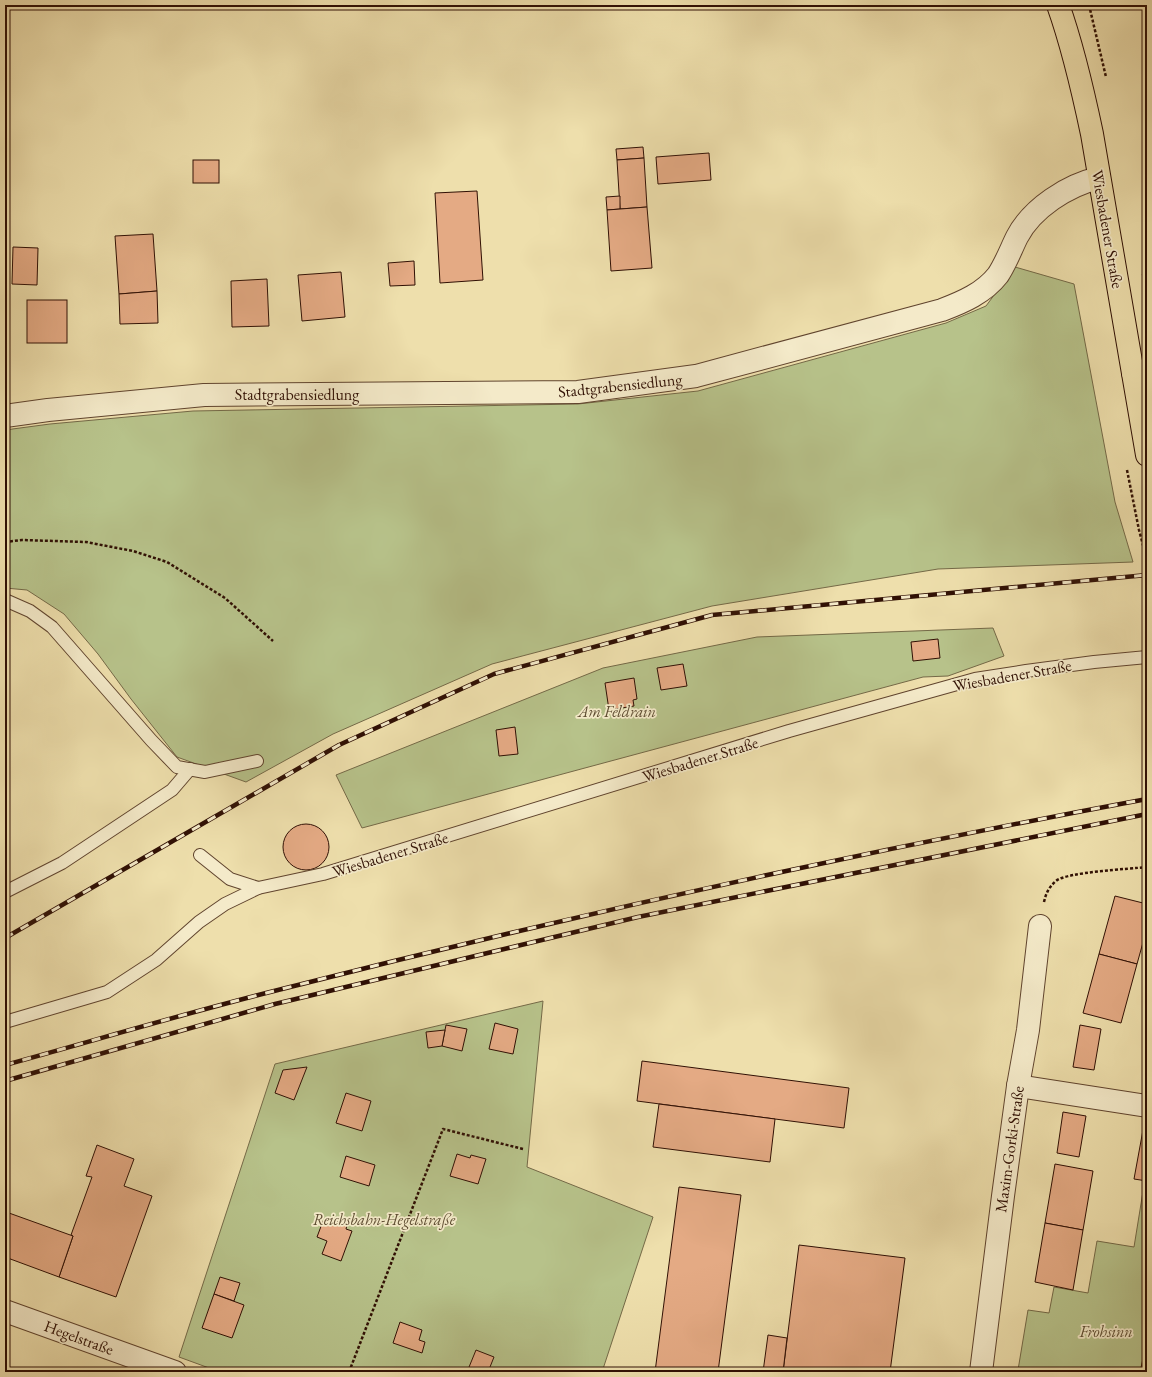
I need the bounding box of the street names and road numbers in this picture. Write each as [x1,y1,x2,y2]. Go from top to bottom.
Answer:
street label: Wiesbadener Straße [1087,168,1128,290]
street label: Stadtgrabensiedlung [557,368,684,402]
street label: Stadtgrabensiedlung [235,384,360,405]
street label: Wiesbadener Straße [951,655,1073,696]
street label: Wiesbadener Straße [640,732,761,787]
street label: Wiesbadener Straße [330,827,451,882]
street label: Maxim-Gorki-Straße [990,1085,1029,1214]
street label: Hegelstraße [41,1315,116,1360]

